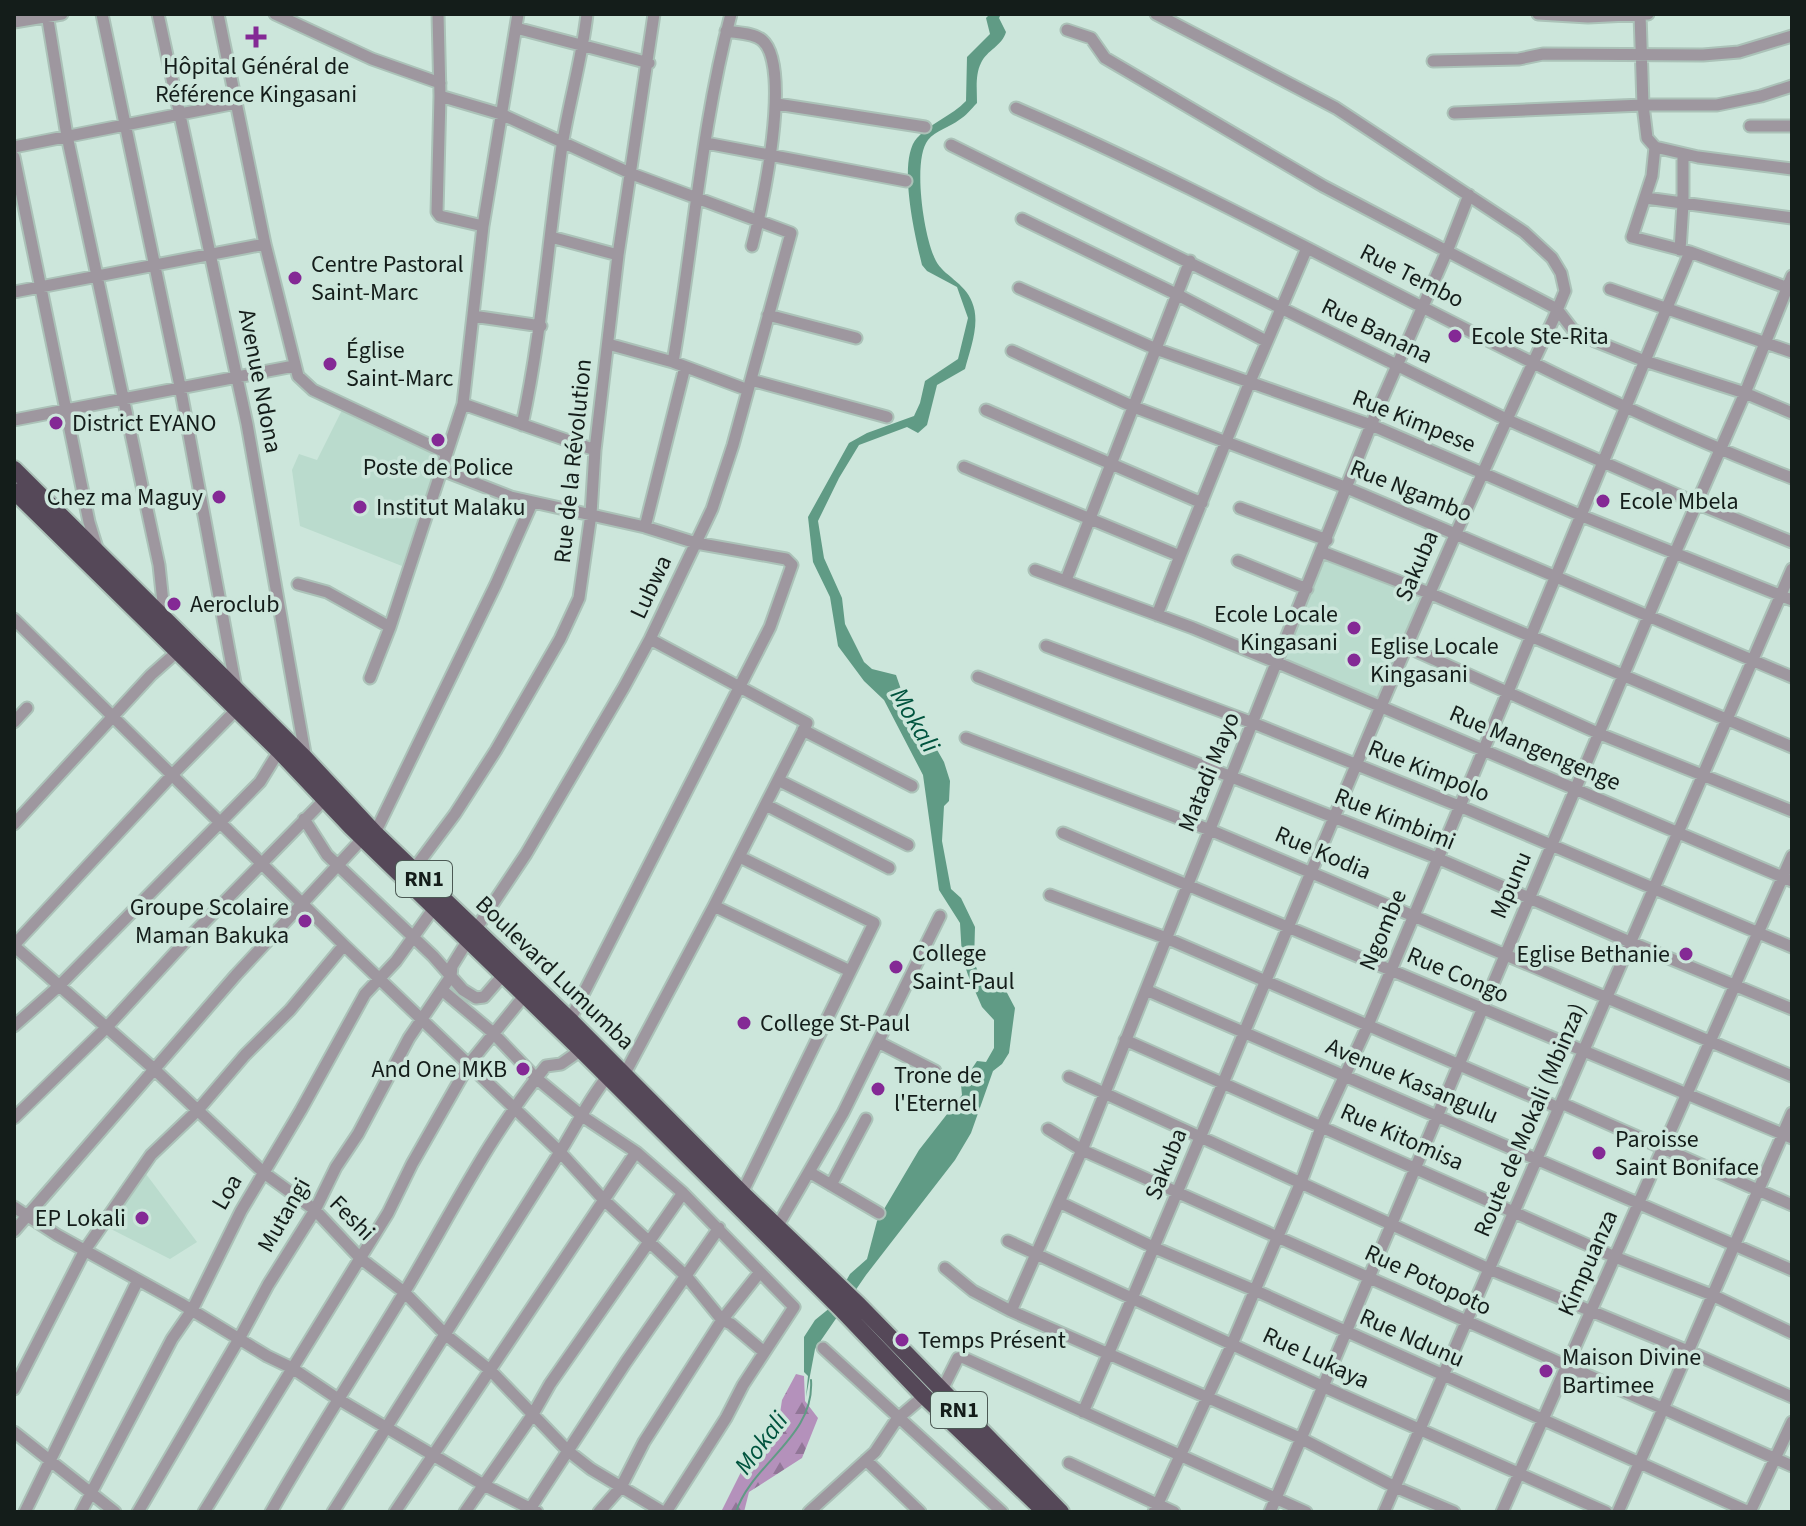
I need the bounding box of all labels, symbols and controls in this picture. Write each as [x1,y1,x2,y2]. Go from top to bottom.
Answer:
marker: Hôpital Général de Référence Kingasani [245,26,267,48]
place label: Hôpital Général de Référence Kingasani [155,49,357,112]
street label: Rue Tembo [1354,235,1470,317]
place label: Centre Pastoral Saint-Marc [311,247,464,310]
marker: Centre Pastoral Saint-Marc [286,269,304,287]
street label: Rue Banana [1315,289,1439,373]
street label: Avenue Ndona [229,306,291,456]
place label: Ecole Ste-Rita [1471,319,1609,354]
marker: Ecole Ste-Rita [1446,327,1464,345]
place label: Église Saint-Marc [346,333,454,396]
marker: Église Saint-Marc [321,355,339,373]
street label: Rue de la Révolution [545,357,601,565]
street label: Rue Kimpese [1347,380,1481,462]
place label: District EYANO [72,406,216,441]
marker: District EYANO [47,414,65,432]
marker: Poste de Police [429,431,447,449]
place label: Poste de Police [363,450,513,485]
street label: Rue Ngambo [1345,451,1477,531]
place label: Chez ma Maguy [47,480,203,515]
place label: Ecole Mbela [1619,484,1739,519]
marker: Chez ma Maguy [210,488,228,506]
place label: Institut Malaku [376,490,525,525]
marker: Ecole Mbela [1594,492,1612,510]
marker: Institut Malaku [351,498,369,516]
street label: Sakuba [1386,525,1448,607]
street label: Lubwa [621,549,681,625]
place label: Aeroclub [190,587,279,622]
marker: Aeroclub [165,595,183,613]
place label: Ecole Locale Kingasani [1214,597,1338,660]
marker: Ecole Locale Kingasani [1345,619,1363,637]
place label: Eglise Locale Kingasani [1370,629,1499,692]
marker: Eglise Locale Kingasani [1345,651,1363,669]
water label: Mokali [881,680,949,760]
street label: Rue Mangengenge [1444,696,1626,800]
street label: Matadi Mayo [1169,707,1249,837]
street label: Rue Kimpolo [1363,731,1495,811]
street label: Rue Kimbimi [1329,779,1461,859]
street label: Rue Kodia [1269,817,1377,889]
street label: Mpunu [1481,846,1541,924]
road number: RN1 [396,861,452,897]
street label: Ngombe [1350,884,1416,976]
street label: Boulevard Lumumba [467,888,643,1058]
place label: Groupe Scolaire Maman Bakuka [130,890,289,953]
marker: Groupe Scolaire Maman Bakuka [296,912,314,930]
place label: College Saint-Paul [912,936,1015,999]
place label: Eglise Bethanie [1516,937,1670,972]
street label: Rue Congo [1401,938,1515,1012]
marker: Eglise Bethanie [1677,945,1695,963]
marker: College Saint-Paul [887,958,905,976]
street label: Route de Mokali (Mbinza) [1465,998,1595,1242]
place label: College St-Paul [760,1006,910,1041]
marker: College St-Paul [735,1014,753,1032]
street label: Avenue Kasangulu [1320,1029,1504,1133]
place label: And One MKB [371,1052,507,1087]
place label: Trone de l'Eternel [894,1058,982,1121]
marker: And One MKB [514,1060,532,1078]
marker: Trone de l'Eternel [869,1080,887,1098]
street label: Rue Kitomisa [1335,1094,1469,1180]
place label: Paroisse Saint Boniface [1615,1122,1759,1185]
street label: Sakuba [1136,1123,1196,1205]
marker: Paroisse Saint Boniface [1590,1144,1608,1162]
street label: Loa [203,1168,251,1216]
street label: Mutangi [249,1171,319,1259]
street label: Feshi [321,1187,383,1249]
place label: EP Lokali [35,1201,126,1236]
street label: Kimpuanza [1549,1204,1627,1322]
marker: EP Lokali [133,1209,151,1227]
street label: Rue Potopoto [1359,1235,1497,1325]
street label: Rue Ndunu [1354,1299,1470,1377]
street label: Rue Lukaya [1257,1318,1375,1398]
place label: Temps Présent [918,1323,1066,1358]
marker: Temps Présent [893,1331,911,1349]
place label: Maison Divine Bartimee [1562,1340,1701,1403]
marker: Maison Divine Bartimee [1537,1362,1555,1380]
road number: RN1 [931,1392,987,1428]
water label: Mokali [725,1403,797,1482]

